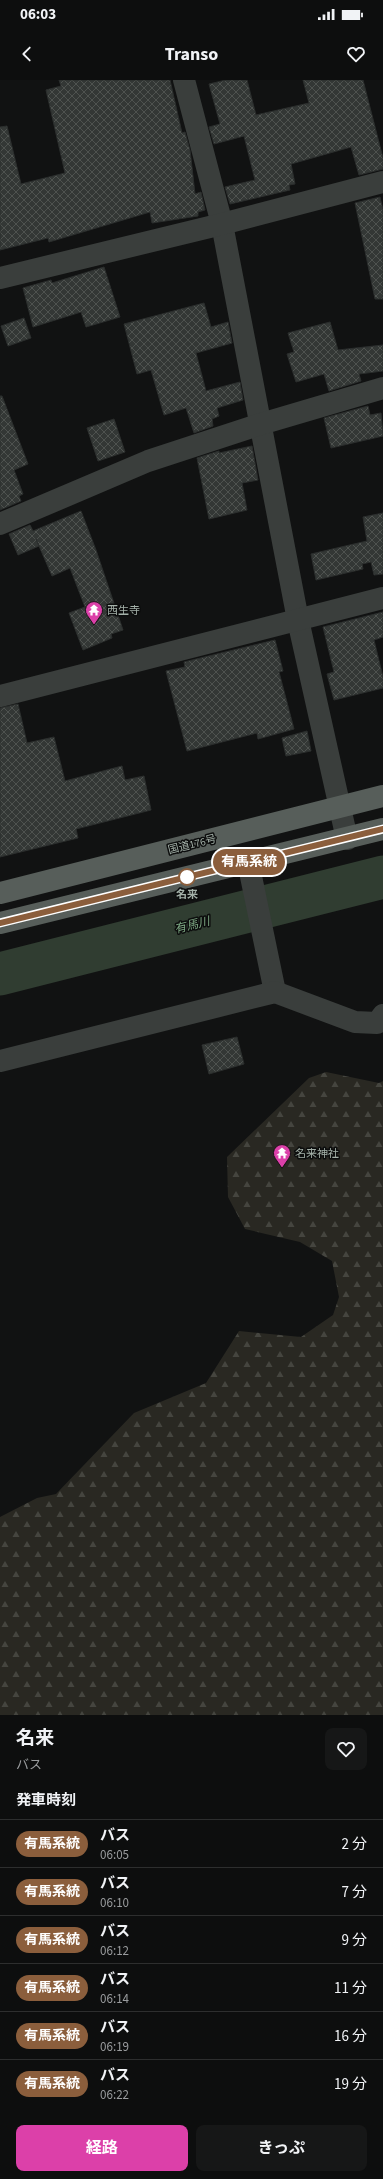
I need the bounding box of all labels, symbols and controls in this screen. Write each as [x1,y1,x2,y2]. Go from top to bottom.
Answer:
text: 06:03 [20,4,56,25]
text: Transo [165,42,218,67]
icon: back [16,43,38,65]
icon: heart [345,43,367,65]
temple icon: 西生寺 [84,600,104,625]
place label: 西生寺 [107,603,140,618]
street label: 国道176号 [166,831,218,858]
line badge: 有馬系統 [221,849,277,875]
text: 有馬系統 [221,852,277,872]
marker: 名来 [178,868,196,886]
place label: 名来 [176,887,198,902]
water label: 有馬川 [173,912,214,938]
temple icon: 名来神社 [272,1143,292,1168]
place label: 名来神社 [295,1146,339,1161]
text: 名来 [16,1725,54,1752]
button: heart [325,1728,367,1770]
text: バス [16,1756,42,1774]
text: 発車時刻 [16,1790,76,1811]
text: バス [100,1825,130,1846]
text: 有馬系統 [24,1834,80,1854]
text: 2 分 [342,1834,367,1855]
text: 06:05 [100,1846,129,1864]
text: バス [100,1873,130,1894]
text: 有馬系統 [24,1882,80,1902]
text: 7 分 [342,1882,367,1903]
text: 06:10 [100,1894,129,1912]
text: バス [100,1921,130,1942]
text: 有馬系統 [24,1930,80,1950]
text: 9 分 [342,1930,367,1951]
text: 06:12 [100,1942,129,1960]
text: バス [100,1969,130,1990]
text: 有馬系統 [24,1978,80,1998]
text: 11 分 [334,1978,367,1999]
text: 06:14 [100,1990,129,2008]
text: バス [100,2017,130,2038]
text: 有馬系統 [24,2026,80,2046]
text: 16 分 [334,2026,367,2047]
text: 06:19 [100,2038,129,2056]
text: バス [100,2065,130,2086]
text: 有馬系統 [24,2074,80,2094]
text: 19 分 [334,2074,367,2095]
text: 06:22 [100,2086,129,2104]
button: 経路 [16,2125,188,2171]
button: きっぷ [196,2125,367,2171]

